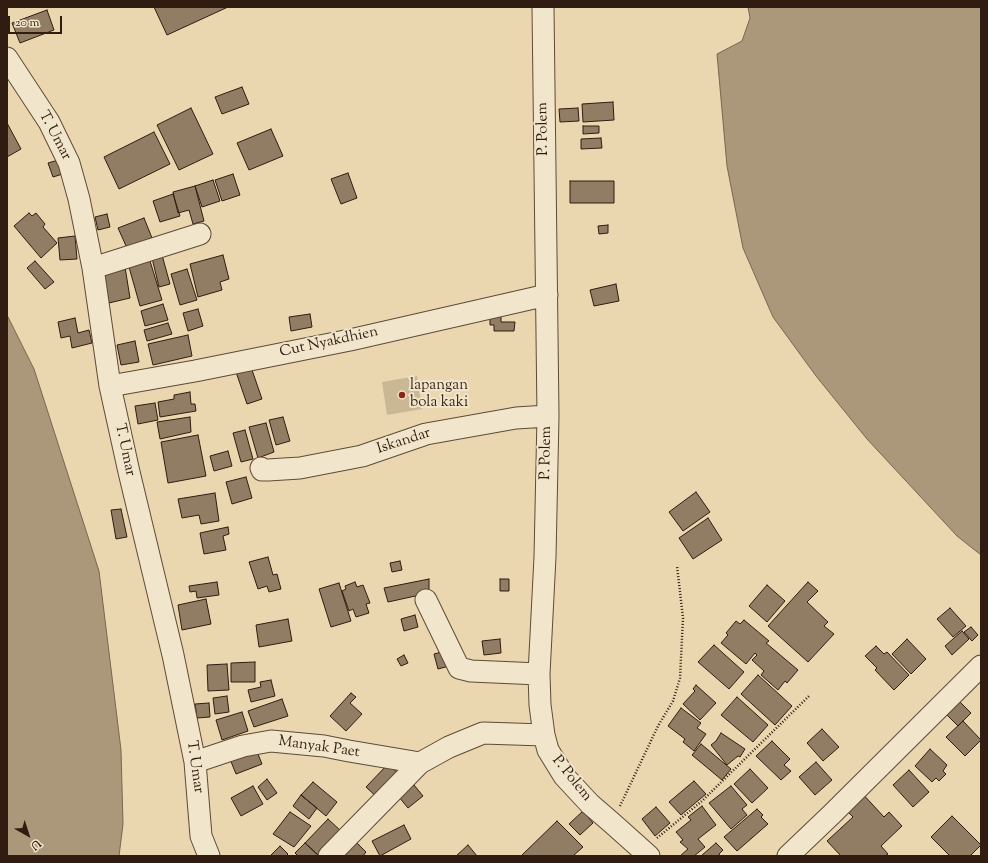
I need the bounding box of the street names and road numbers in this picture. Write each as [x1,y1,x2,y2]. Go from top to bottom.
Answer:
street label: P. Polem [535,102,553,156]
street label: T. Umar [34,108,74,164]
street label: Cut Nyakdhien [278,324,380,362]
street label: T. Umar [110,422,138,478]
street label: Iskandar [375,425,433,459]
street label: P. Polem [538,426,556,480]
street label: Manyak Paet [277,733,361,763]
street label: T. Umar [181,739,207,795]
street label: P. Polem [547,752,595,806]

